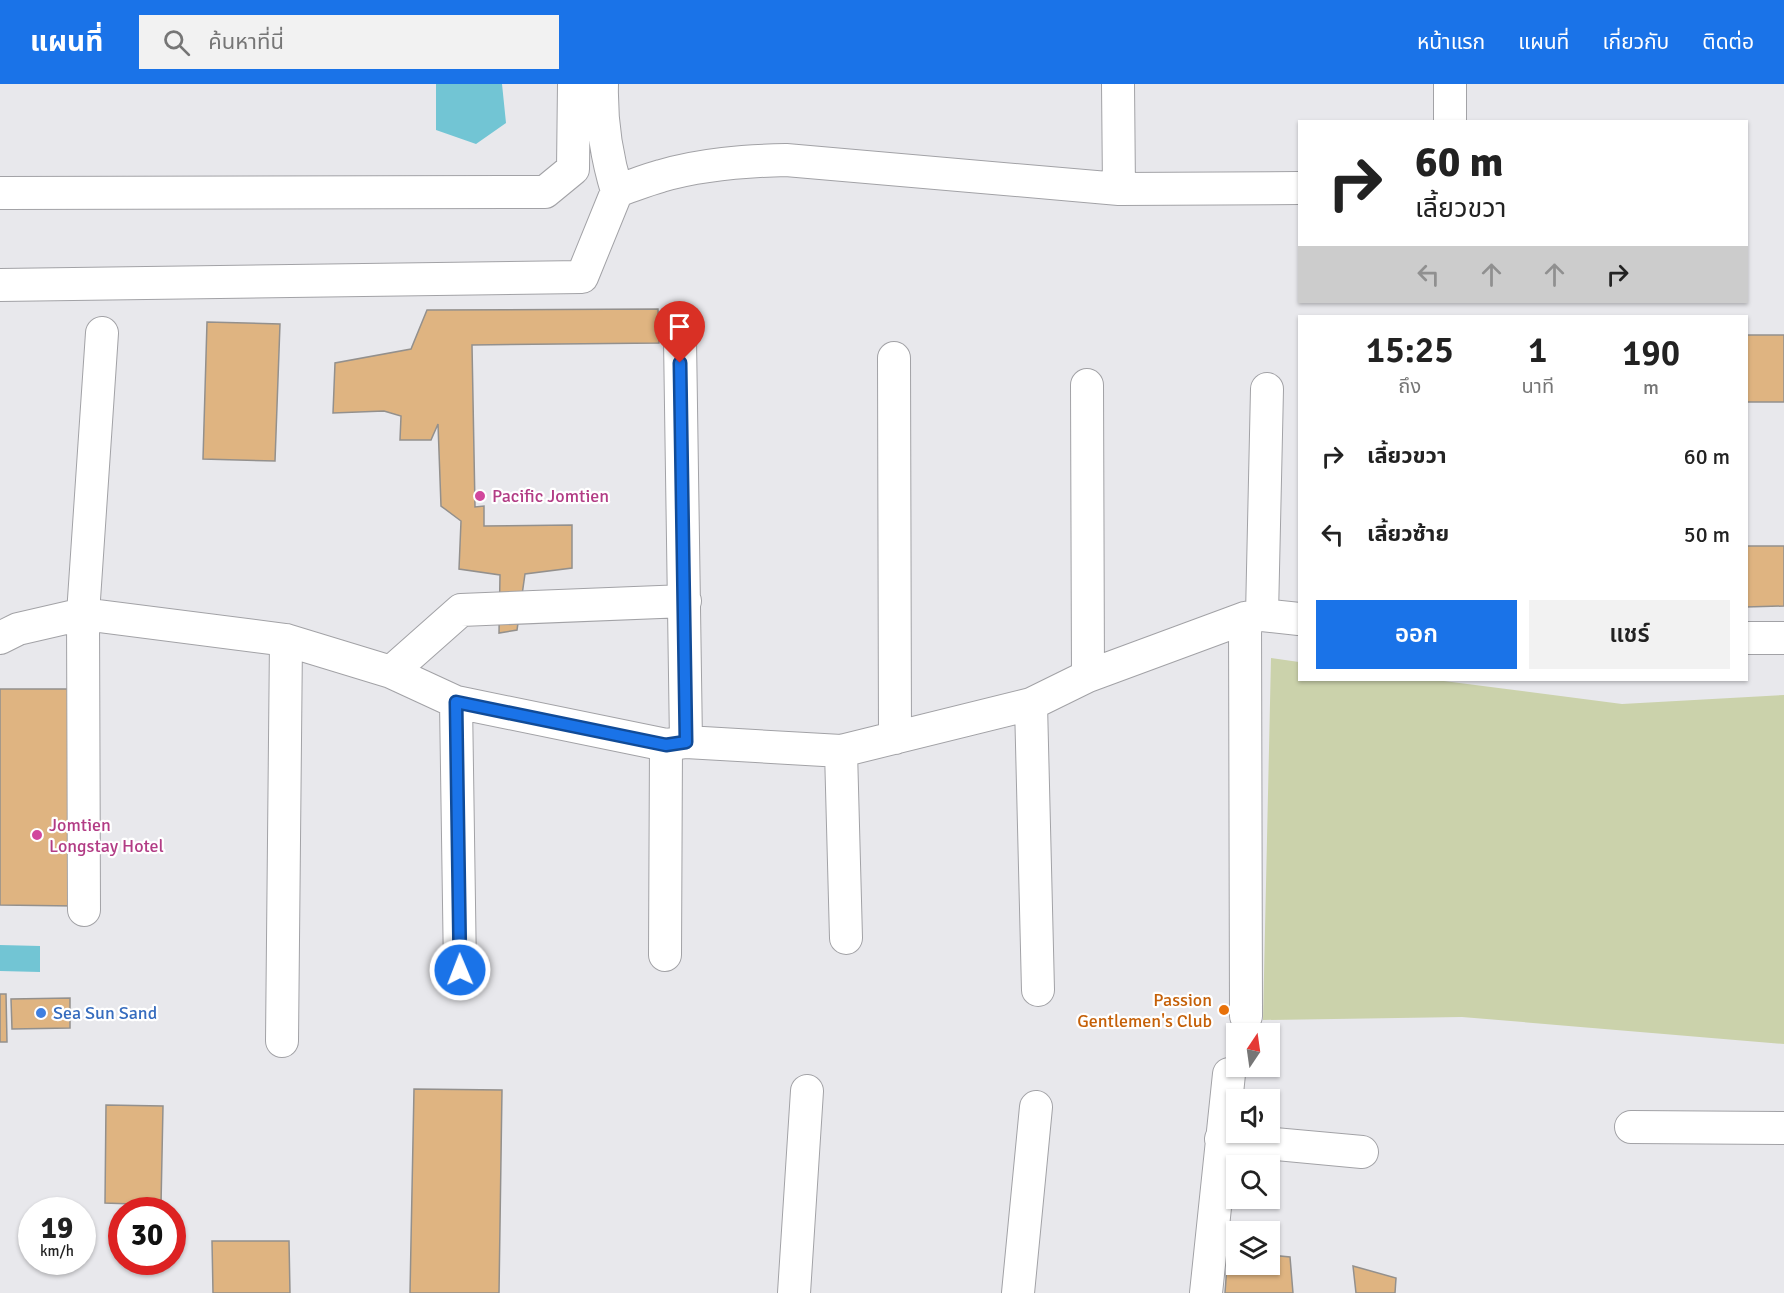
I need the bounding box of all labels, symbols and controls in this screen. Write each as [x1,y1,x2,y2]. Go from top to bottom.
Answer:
search box [139,15,559,69]
text: แผนที่ [30,25,103,59]
icon: search [160,26,193,59]
text: ค้นหาที่นี่ [208,28,284,55]
text: หน้าแรก [1417,29,1485,55]
text: แผนที่ [1518,29,1569,55]
text: เกี่ยวกับ [1602,29,1669,55]
text: ติดต่อ [1702,29,1754,55]
text: 60 m [1415,137,1504,188]
icon: right [1316,144,1394,222]
text: เลี้ยวขวา [1415,192,1506,225]
icon: left [1412,258,1445,291]
icon: ahead [1475,258,1508,291]
icon: ahead [1538,258,1571,291]
icon: right [1601,258,1634,291]
pin [654,301,705,363]
icon: arrive [663,310,696,343]
text: 15:25 [1366,328,1454,373]
text: 1 [1528,328,1548,373]
text: 190 [1622,331,1680,376]
text: ถึง [1398,374,1421,399]
text: นาที [1522,374,1554,399]
text: m [1643,375,1659,400]
icon: right [1316,440,1349,473]
text: เลี้ยวขวา [1367,442,1447,469]
text: 60 m [1684,443,1730,470]
place label: Pacific Jomtien [492,485,609,507]
marker: Pacific Jomtien [473,489,487,503]
icon: left [1316,518,1349,551]
text: เลี้ยวซ้าย [1367,520,1449,547]
text: 50 m [1684,521,1730,548]
button: ออก [1316,600,1517,669]
button: แชร์ [1529,600,1730,669]
place label: Jomtien Longstay Hotel [49,814,164,857]
marker: Jomtien Longstay Hotel [30,828,44,842]
position arrow [428,938,492,1002]
place label: Passion Gentlemen's Club [1077,989,1212,1032]
place label: Sea Sun Sand [53,1002,157,1024]
marker: Passion Gentlemen's Club [1217,1003,1231,1017]
marker: Sea Sun Sand [34,1006,48,1020]
north arrow [1226,1023,1280,1077]
map controls [1226,1023,1280,1275]
button: sound [1226,1089,1280,1143]
button: search [1226,1155,1280,1209]
speed limit sign: 30 [108,1197,186,1275]
text: 19 [41,1210,73,1247]
button: layers [1226,1221,1280,1275]
text: km/h [40,1242,74,1260]

